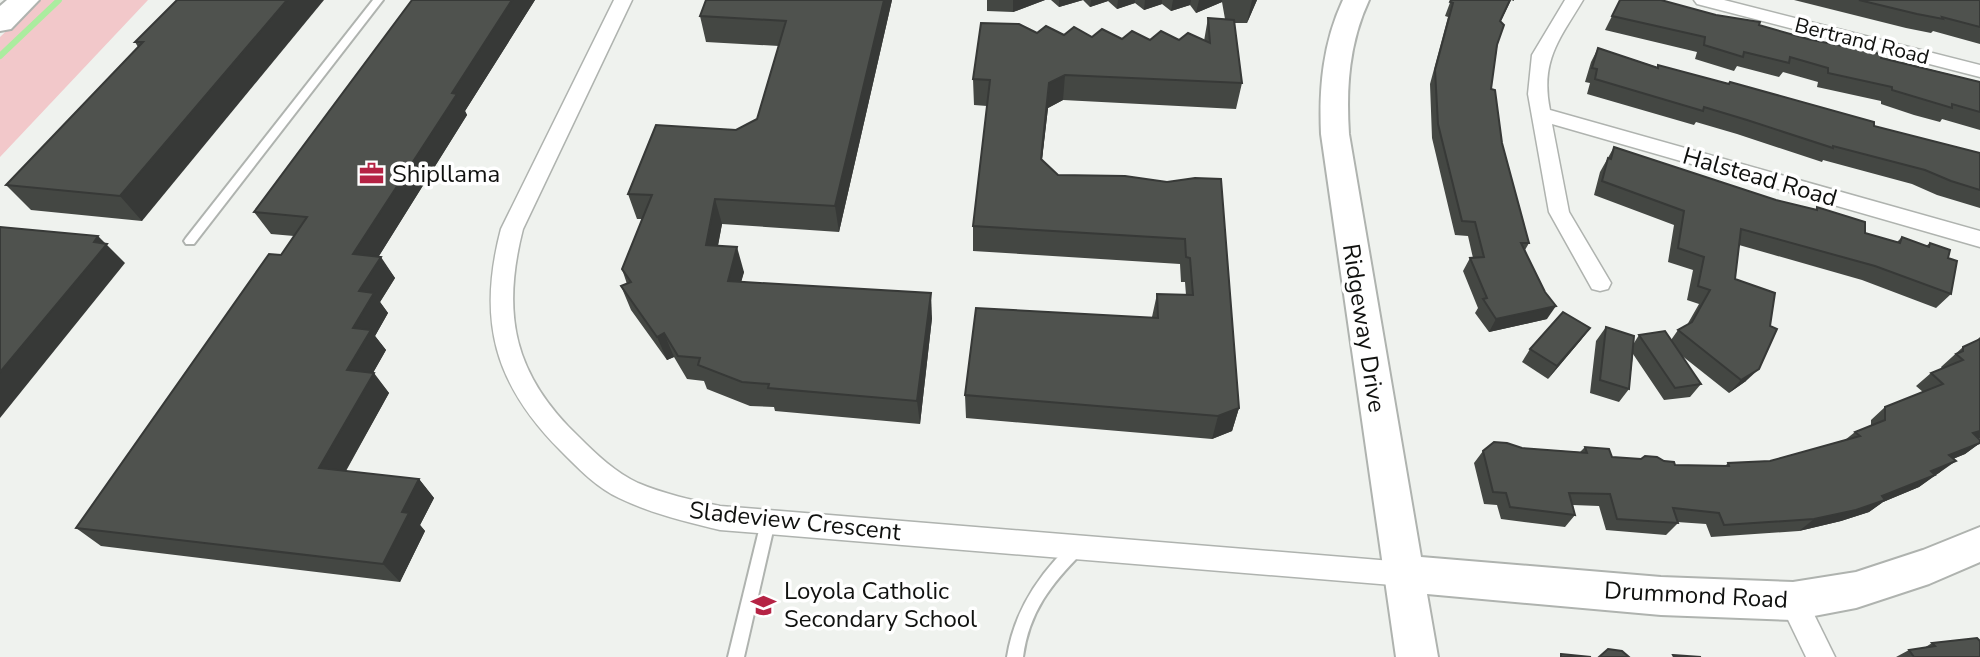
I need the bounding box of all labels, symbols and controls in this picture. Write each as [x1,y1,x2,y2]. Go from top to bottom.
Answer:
street label: Bertrand Road [1792,11,1932,71]
street label: Halstead Road [1679,140,1841,214]
place label: Shipllama [392,158,500,190]
office icon: Shipllama [358,160,386,188]
street label: Ridgeway Drive [1335,241,1393,415]
street label: Sladeview Crescent [688,494,903,548]
street label: Drummond Road [1603,574,1789,616]
place label: Loyola Catholic Secondary School [784,575,977,635]
school or university icon: Loyola Catholic Secondary School [750,591,778,619]

